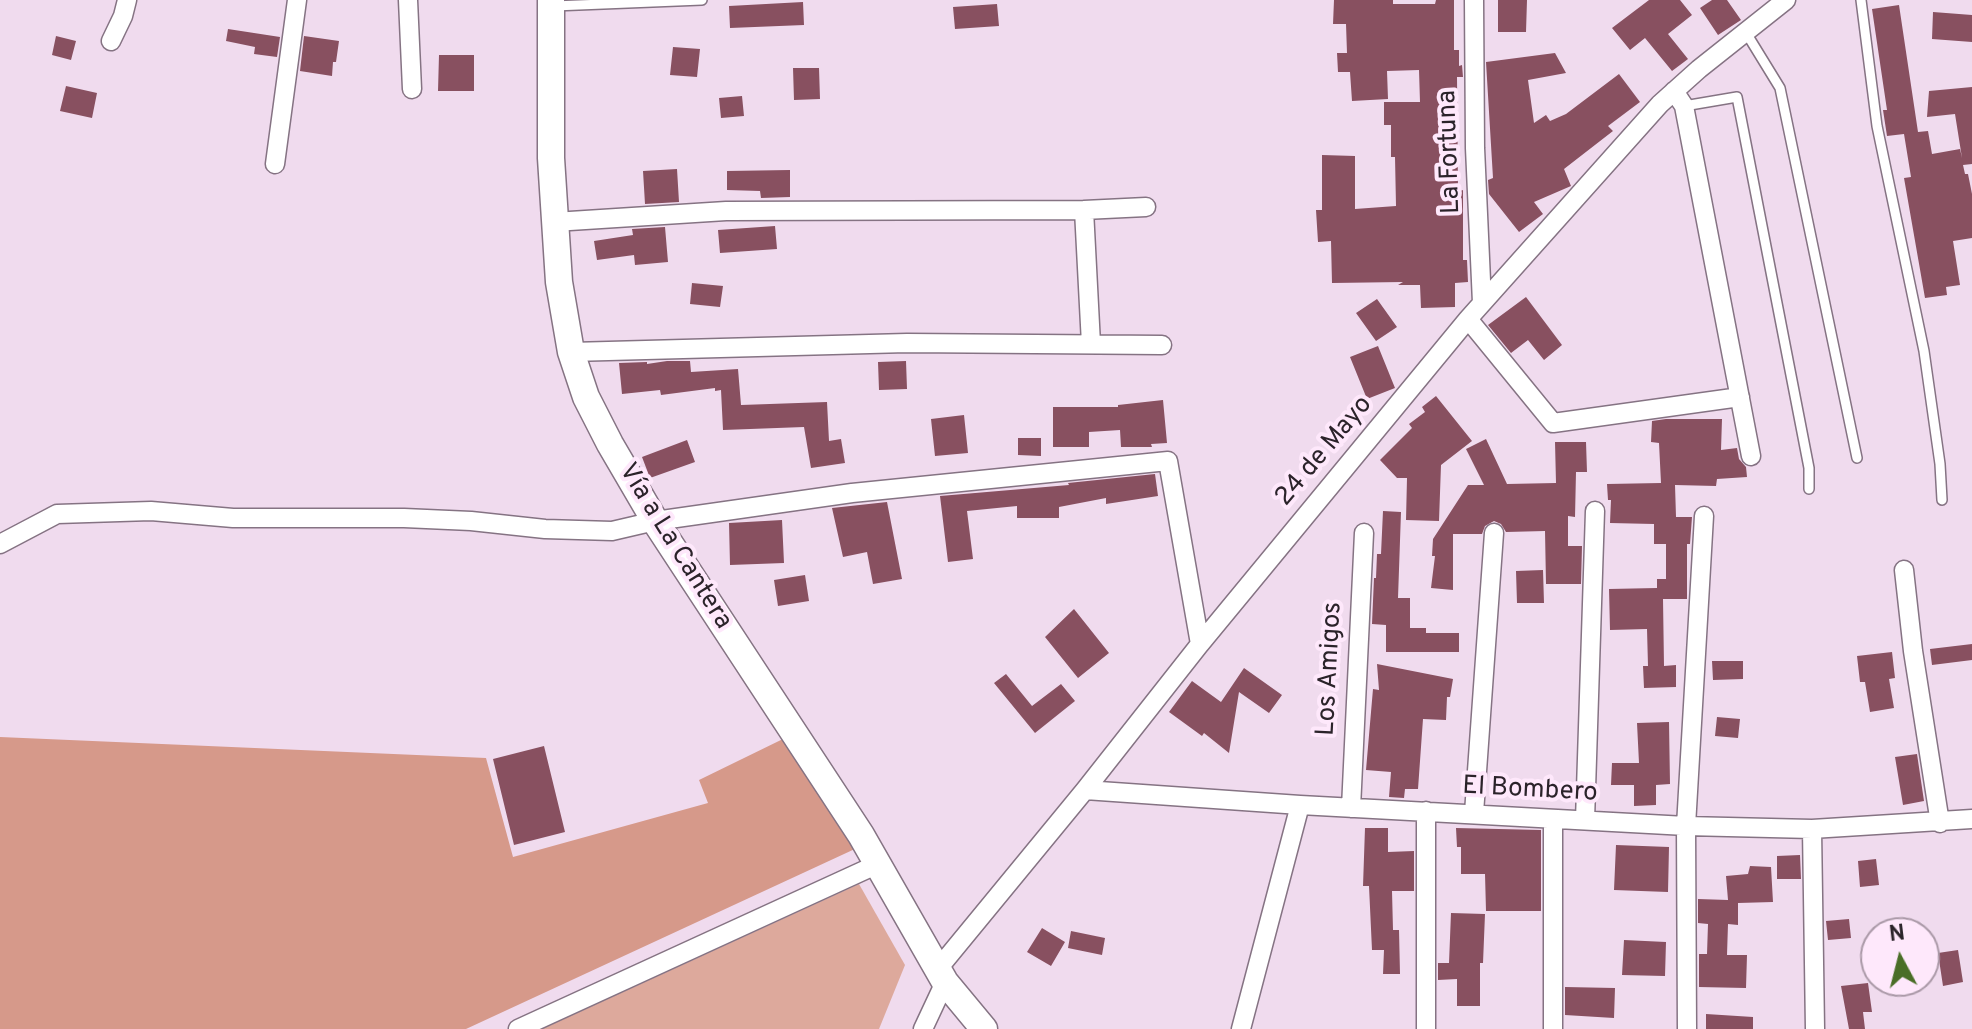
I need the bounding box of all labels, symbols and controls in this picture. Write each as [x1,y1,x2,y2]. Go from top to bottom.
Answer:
street label: La Fortuna [1433,89,1469,215]
street label: 24 de Mayo [1270,390,1380,514]
street label: Vía a La Cantera [611,458,737,636]
street label: Los Amigos [1312,601,1350,737]
street label: El Bombero [1462,772,1598,810]
north arrow [1860,917,1940,997]
text: N [1888,920,1907,949]

